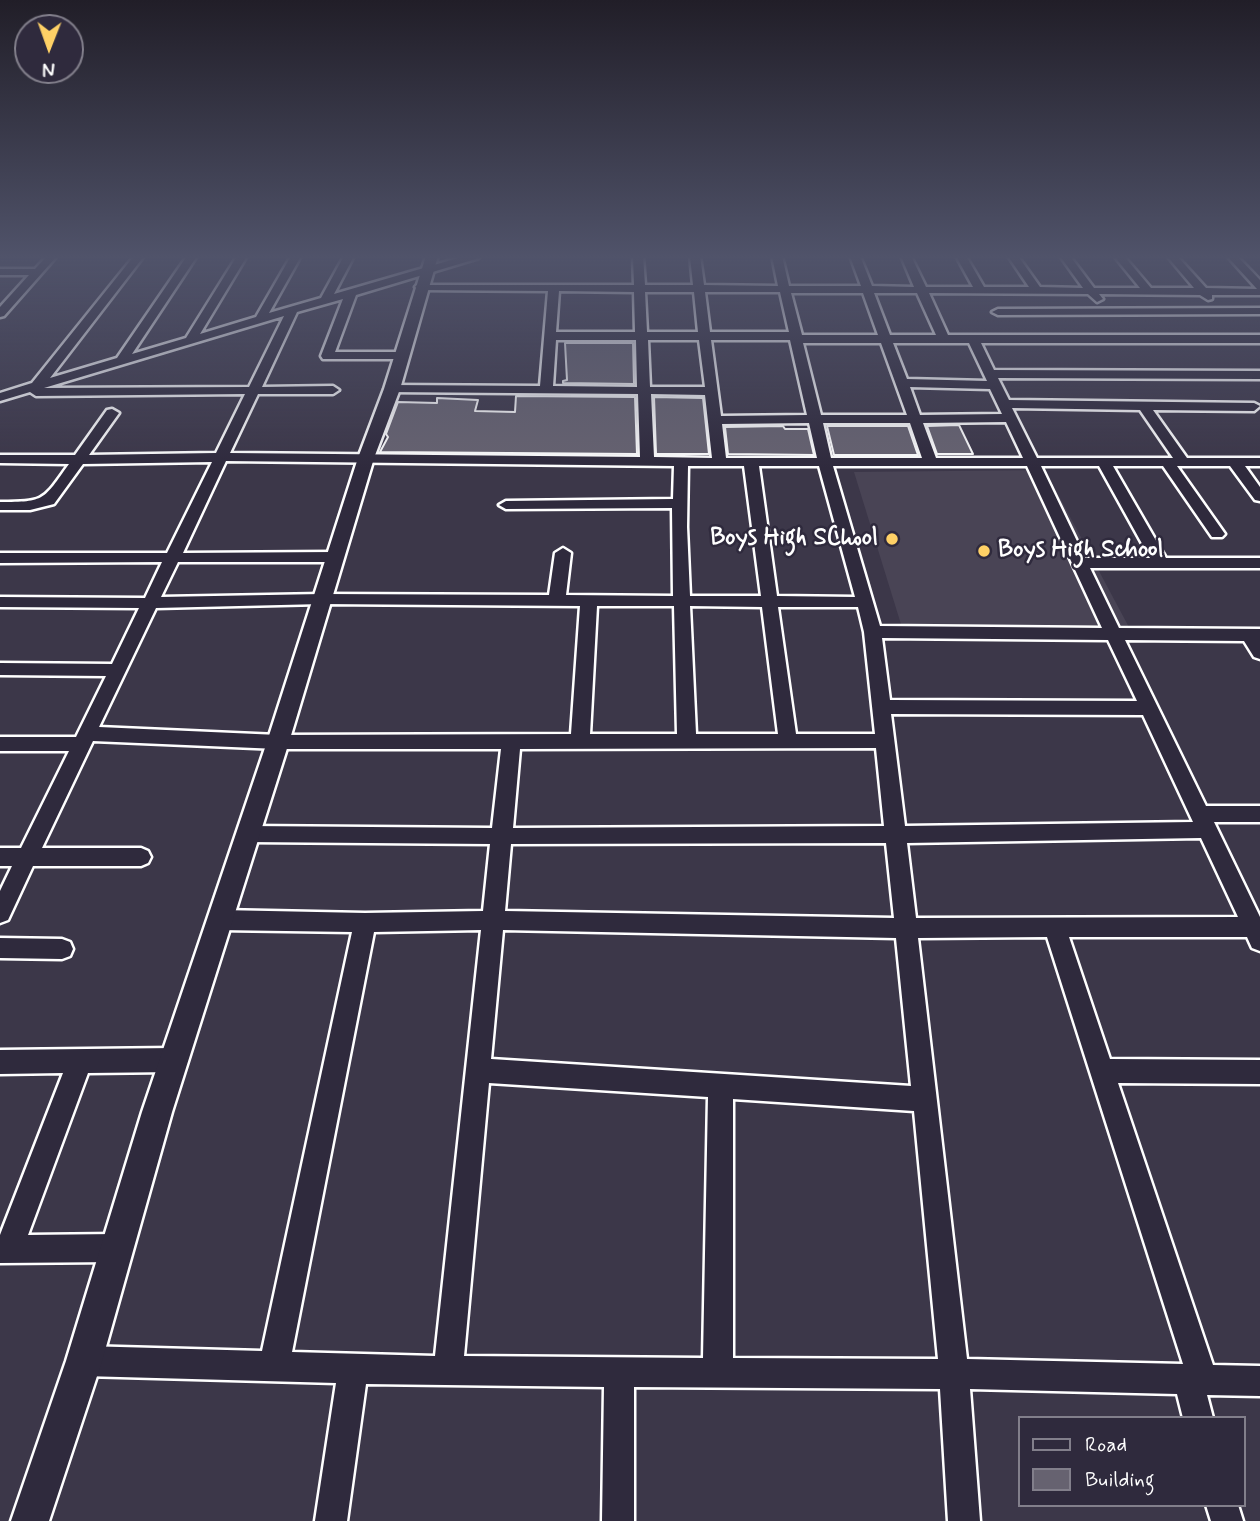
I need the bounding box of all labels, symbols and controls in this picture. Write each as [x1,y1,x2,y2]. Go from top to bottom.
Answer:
north arrow [14,14,84,84]
text: N [42,56,55,81]
place label: Boys High SChool [710,525,878,553]
marker: Boys High SChool [884,531,900,547]
place label: Boys High School [998,537,1163,565]
marker: Boys High School [976,543,992,559]
legend [1018,1416,1246,1507]
text: Road [1085,1431,1127,1459]
text: Building [1085,1466,1155,1494]

